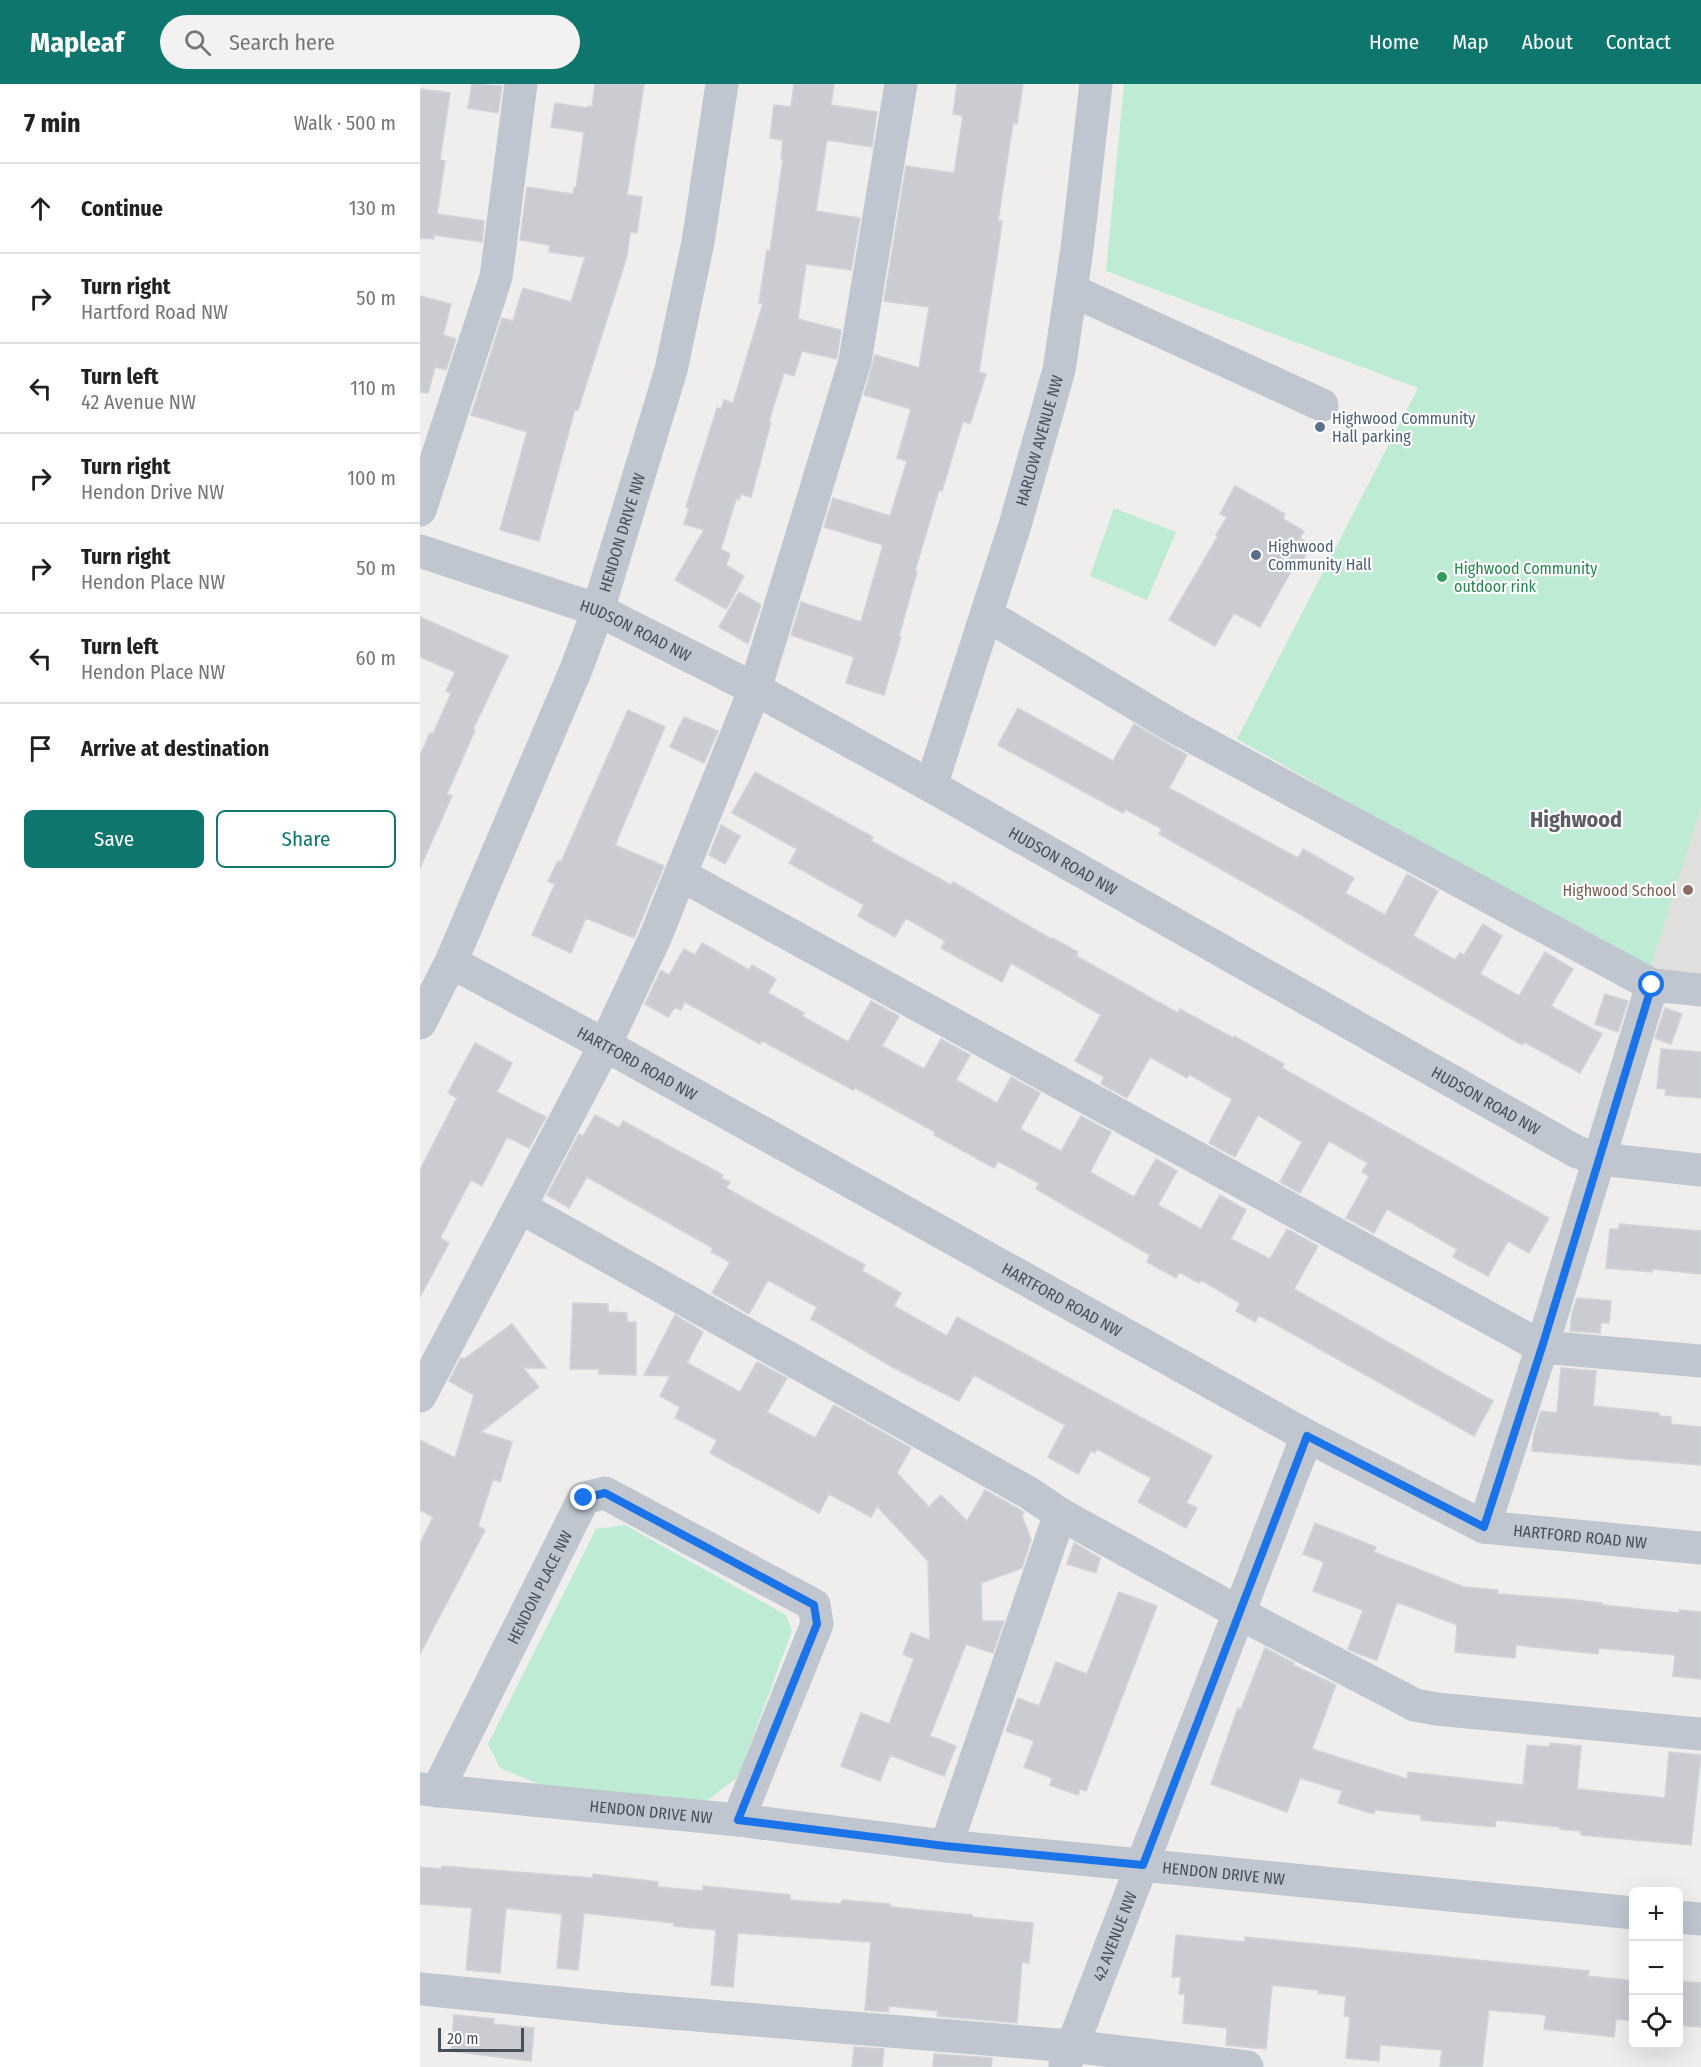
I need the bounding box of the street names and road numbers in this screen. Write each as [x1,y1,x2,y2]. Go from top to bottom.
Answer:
street label: HARLOW AVENUE NW [1012,373,1067,508]
street label: HENDON DRIVE NW [595,471,649,594]
street label: HUDSON ROAD NW [577,596,694,665]
street label: HUDSON ROAD NW [1005,823,1120,899]
street label: HARTFORD ROAD NW [574,1023,700,1104]
street label: HUDSON ROAD NW [1428,1063,1543,1139]
street label: HARTFORD ROAD NW [998,1259,1125,1341]
street label: HARTFORD ROAD NW [1512,1521,1648,1553]
street label: HENDON PLACE NW [503,1527,576,1647]
street label: HENDON DRIVE NW [589,1797,713,1827]
street label: HENDON DRIVE NW [1161,1858,1286,1889]
street label: 42 AVENUE NW [1089,1889,1141,1984]

